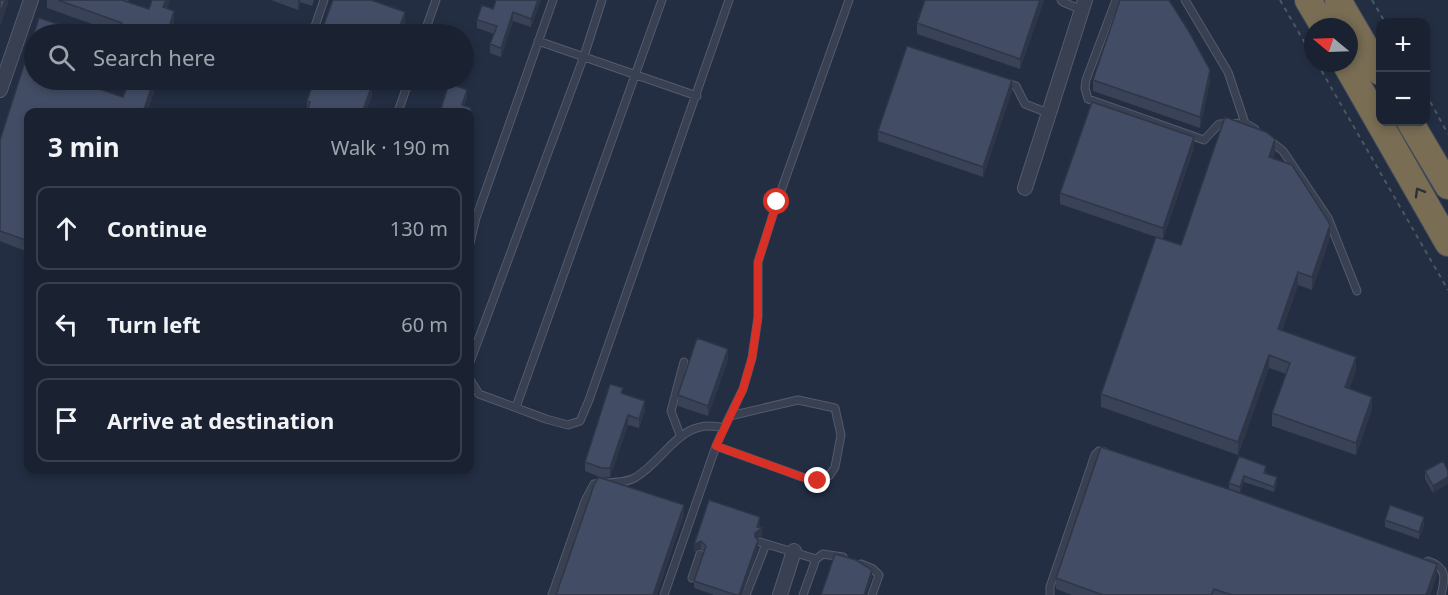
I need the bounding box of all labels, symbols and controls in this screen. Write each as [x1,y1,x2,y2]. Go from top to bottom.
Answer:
north arrow [1304,18,1358,72]
map controls [1376,18,1430,126]
button: + [1376,18,1430,72]
search box [24,24,474,90]
icon: search [45,41,78,74]
text: Search here [93,42,215,72]
button: − [1376,72,1430,126]
text: 3 min [48,129,120,165]
text: Walk · 190 m [331,134,450,161]
route start [763,188,789,214]
one-way arrow [1415,188,1426,198]
icon: ahead [50,212,83,245]
text: Continue [107,213,207,243]
text: 130 m [390,215,448,242]
icon: left [50,308,83,341]
text: Turn left [107,309,201,339]
text: 60 m [401,311,448,338]
icon: arrive [50,404,83,437]
text: Arrive at destination [107,405,334,435]
route end [804,467,830,493]

